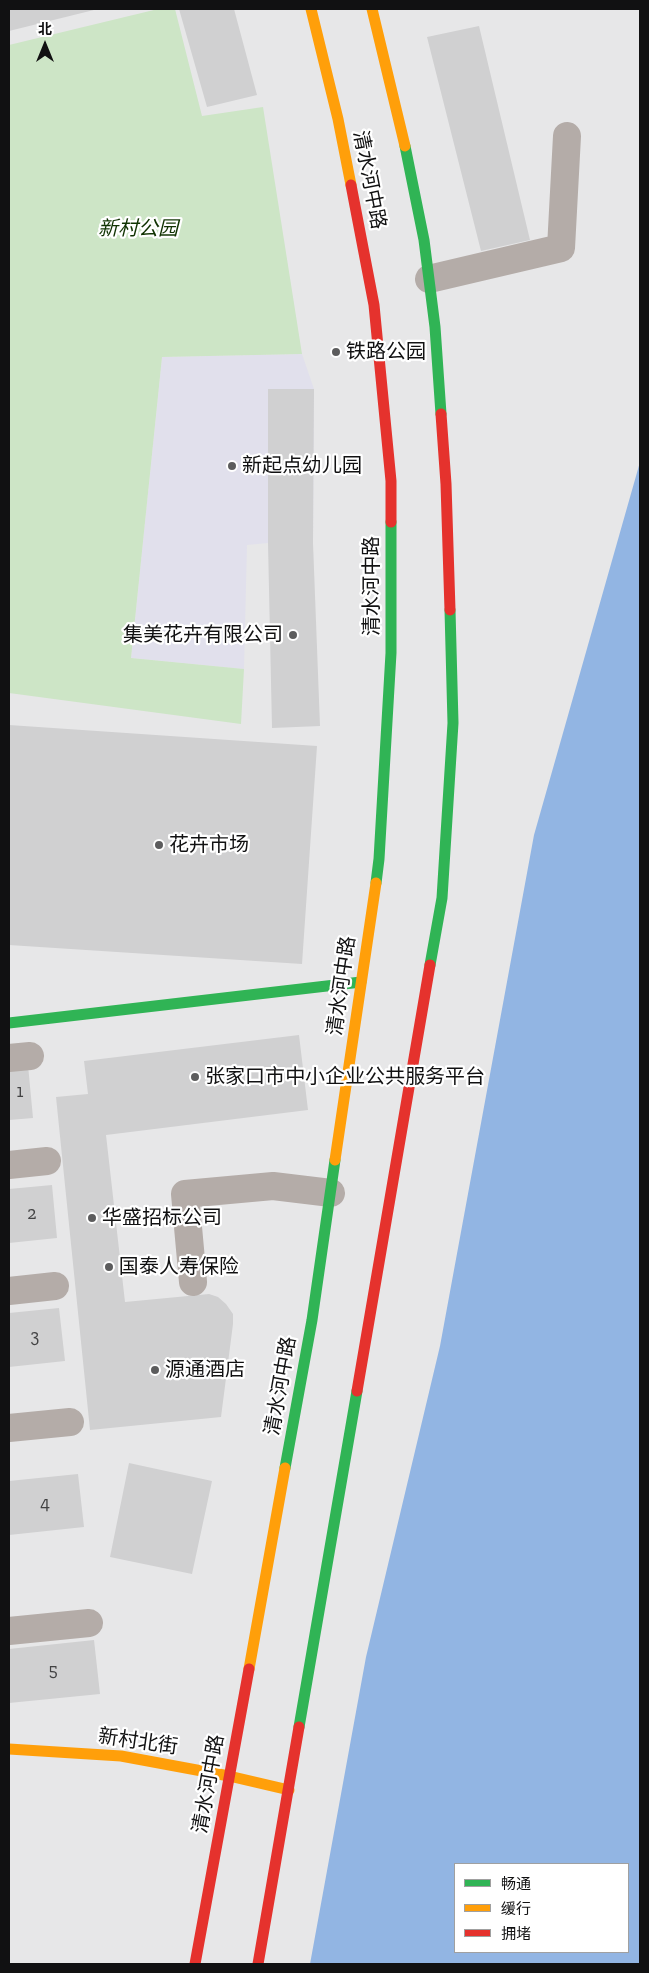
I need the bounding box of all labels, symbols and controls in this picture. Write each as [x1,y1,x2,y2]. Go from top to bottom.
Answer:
north arrow [20,20,70,70]
text: 北 [38,21,52,38]
street label: 清水河中路 [348,129,390,231]
park label: 新村公园 [98,217,178,241]
place label: 铁路公园 [346,340,426,364]
marker: 铁路公园 [330,346,342,358]
place label: 新起点幼儿园 [242,454,362,478]
marker: 新起点幼儿园 [226,460,238,472]
street label: 清水河中路 [360,536,384,636]
place label: 集美花卉有限公司 [123,623,283,647]
marker: 集美花卉有限公司 [287,629,299,641]
place label: 花卉市场 [169,833,249,857]
marker: 花卉市场 [153,839,165,851]
street label: 清水河中路 [323,935,361,1037]
place label: 张家口市中小企业公共服务平台 [205,1065,485,1089]
marker: 张家口市中小企业公共服务平台 [189,1071,201,1083]
house number: 1 [17,1081,23,1103]
house number: 2 [27,1203,37,1225]
place label: 华盛招标公司 [102,1206,222,1230]
marker: 华盛招标公司 [86,1212,98,1224]
place label: 国泰人寿保险 [119,1255,239,1279]
marker: 国泰人寿保险 [103,1261,115,1273]
house number: 3 [31,1326,39,1348]
street label: 清水河中路 [260,1335,302,1437]
place label: 源通酒店 [165,1358,245,1382]
marker: 源通酒店 [149,1364,161,1376]
house number: 4 [40,1493,50,1515]
house number: 5 [48,1660,58,1682]
street label: 新村北街 [97,1725,179,1759]
street label: 清水河中路 [188,1733,230,1835]
legend [454,1863,629,1953]
text: 畅通 [501,1875,531,1893]
text: 缓行 [501,1900,531,1918]
text: 拥堵 [501,1925,531,1943]

